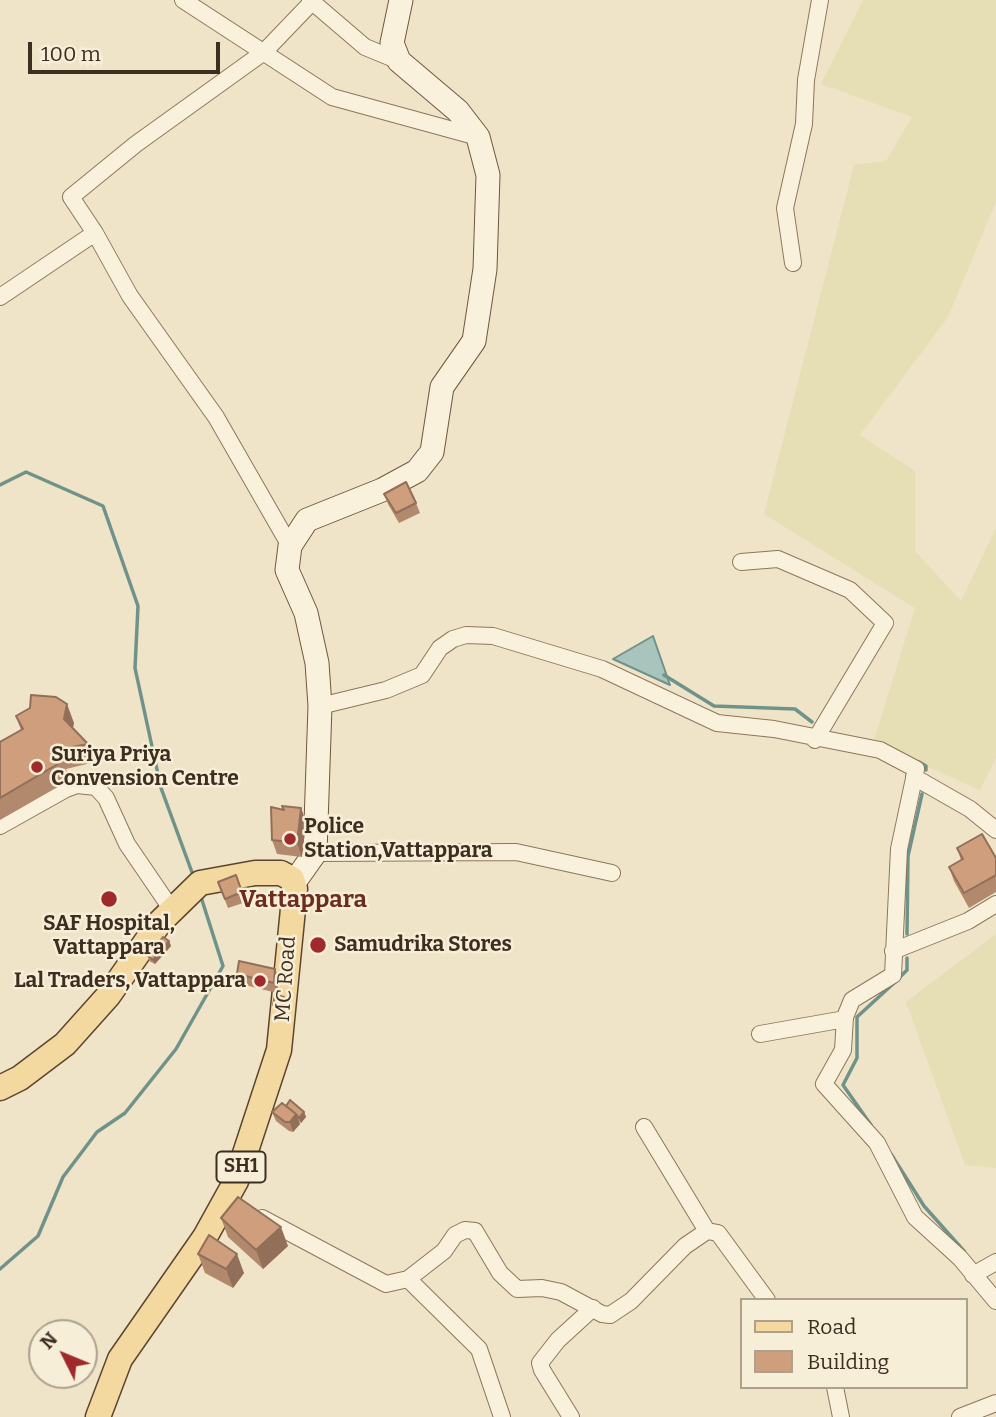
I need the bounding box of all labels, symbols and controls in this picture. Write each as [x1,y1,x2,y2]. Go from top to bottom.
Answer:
scale bar [32,28,224,72]
text: 100 m [41,41,101,67]
place label: Suriya Priya Convension Centre [51,742,239,792]
marker: Suriya Priya Convension Centre [29,759,45,775]
place label: Police Station,Vattappara [304,814,493,864]
marker: Police Station,Vattappara [282,831,298,847]
district label: Vattappara [239,886,367,914]
marker: SAF Hospital, Vattappara [99,889,119,909]
place label: SAF Hospital, Vattappara [43,911,175,961]
place label: Samudrika Stores [334,932,512,958]
street label: MC Road [270,935,302,1023]
marker: Samudrika Stores [308,935,328,955]
place label: Lal Traders, Vattappara [14,968,246,994]
marker: Lal Traders, Vattappara [252,973,268,989]
road number: SH1 [216,1152,266,1182]
legend [740,1298,968,1389]
text: Road [807,1314,856,1340]
north arrow [28,1319,98,1389]
text: N [35,1327,62,1354]
text: Building [807,1349,889,1375]

